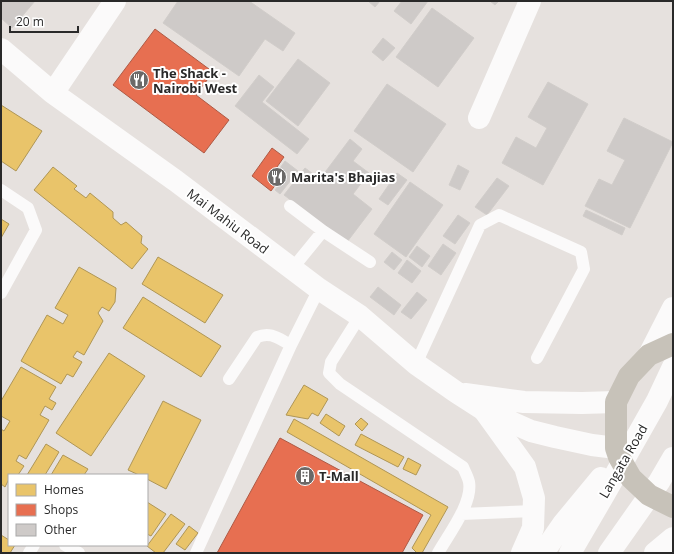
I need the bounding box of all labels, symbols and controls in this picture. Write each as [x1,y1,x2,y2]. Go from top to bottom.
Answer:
scale bar [10,8,78,34]
text: 20 m [16,13,44,30]
place label: The Shack - Nairobi West [153,64,238,97]
restaurant icon: The Shack - Nairobi West [128,69,150,91]
restaurant icon: Marita's Bhajias [266,166,288,188]
place label: Marita's Bhajias [291,168,395,186]
street label: Mai Mahiu Road [183,184,273,258]
street label: Langata Road [595,421,651,501]
building icon: T-Mall [294,465,316,487]
place label: T-Mall [319,467,359,485]
legend [8,474,148,546]
text: Homes [44,481,84,498]
text: Shops [44,501,79,518]
text: Other [44,521,77,538]

